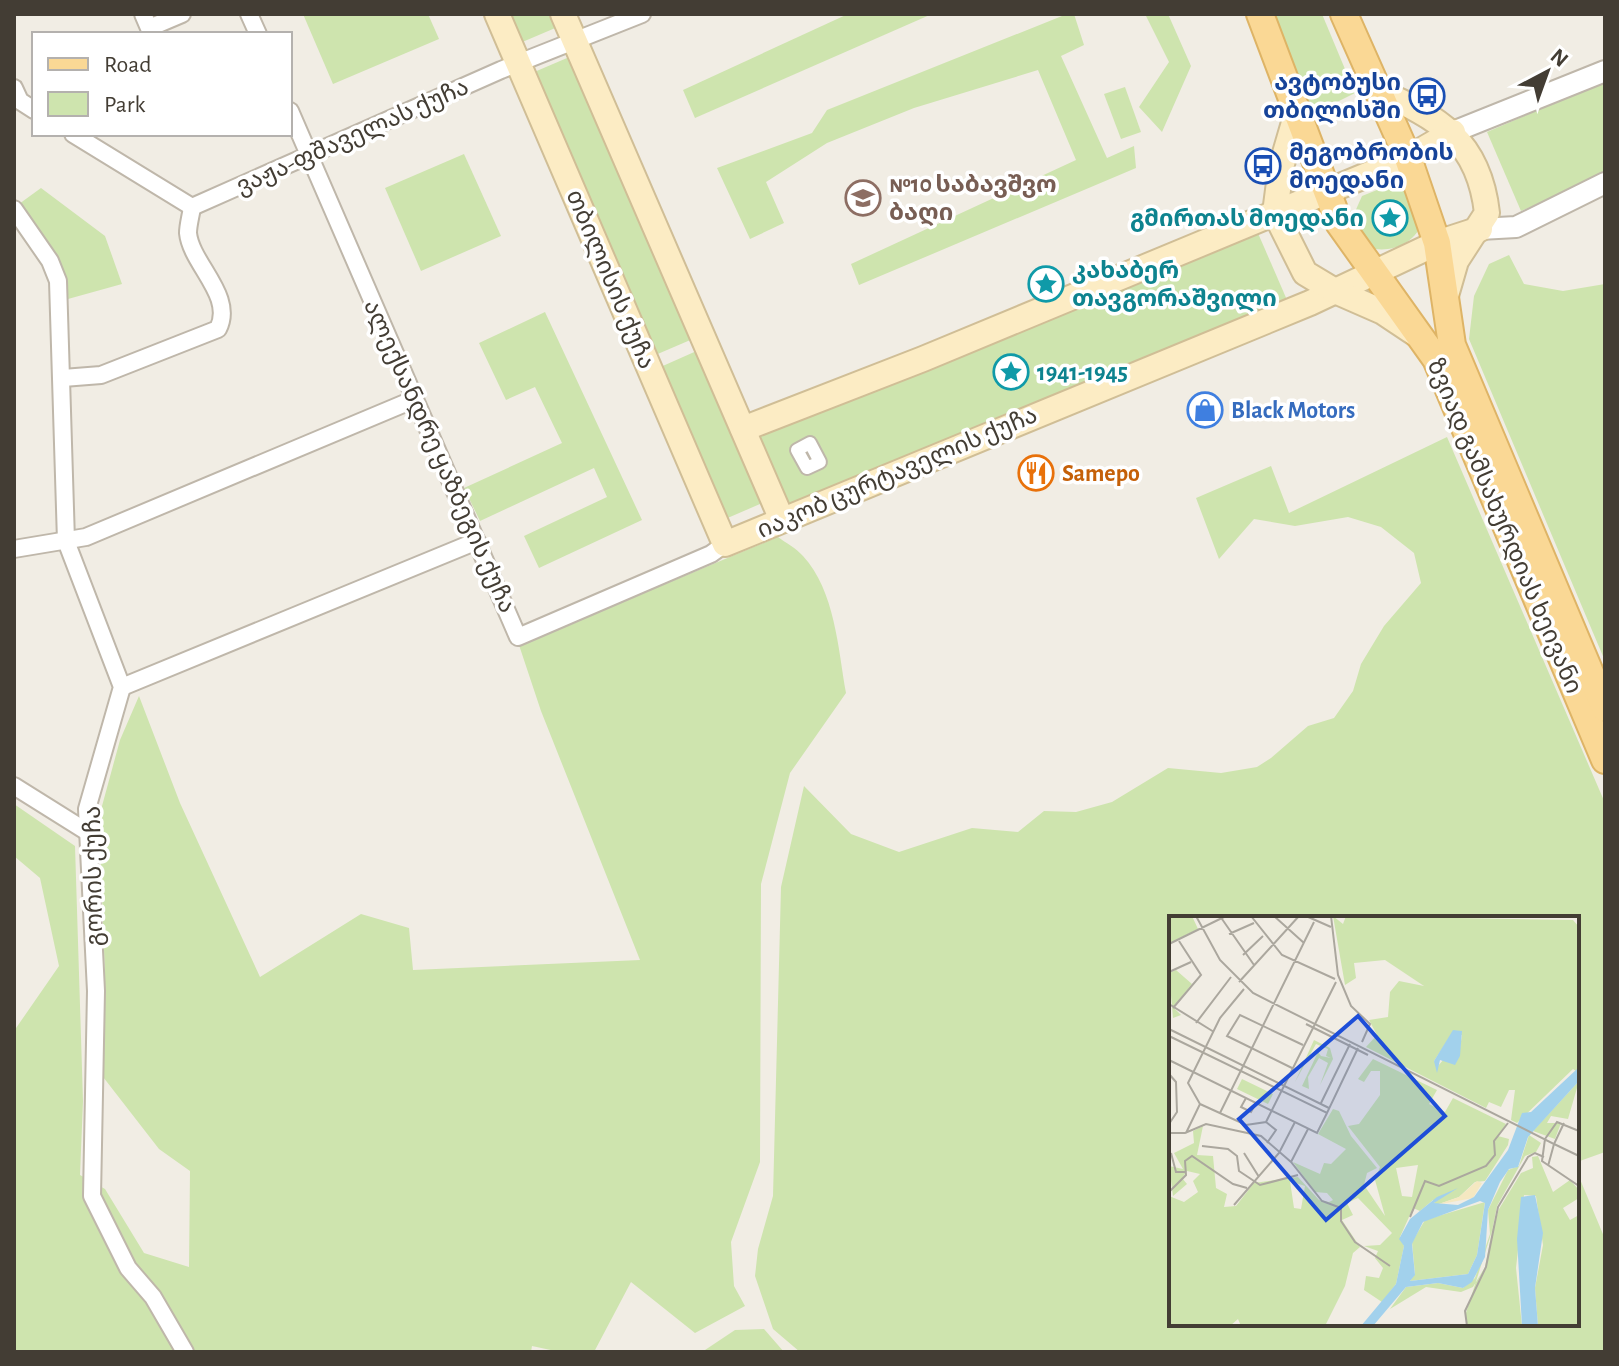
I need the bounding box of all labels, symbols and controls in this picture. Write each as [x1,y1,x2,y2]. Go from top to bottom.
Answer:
legend [32,32,292,136]
north arrow [1507,32,1587,112]
text: N [1546,44,1572,71]
text: Road [104,53,152,77]
place label: ავტობუსი თბილისში [1263,71,1401,124]
street label: ვაჟა-ფშაველას ქუჩა [233,75,473,200]
bus stop icon: ავტობუსი თბილისში [1408,77,1446,115]
text: Park [104,93,145,117]
place label: მეგობრობის მოედანი [1289,141,1454,195]
bus stop icon: მეგობრობის მოედანი [1244,147,1282,185]
place label: №10 საბავშვო ბაღი [889,173,1057,226]
school or university icon: №10 საბავშვო ბაღი [844,179,882,217]
street label: თბილისის ქუჩა [561,186,659,373]
place icon: გმირთას მოედანი [1371,199,1409,237]
place label: გმირთას მოედანი [1130,207,1364,233]
place label: კახაბერ თავგორაშვილი [1072,259,1277,312]
place icon: კახაბერ თავგორაშვილი [1027,265,1065,303]
street label: ალექსანდრე ყაზბეგის ქუჩა [358,296,519,617]
place icon: 1941-1945 [992,353,1030,391]
street label: ზვიად გამსახურდიას ხეივანი [1422,356,1586,698]
place label: 1941-1945 [1037,361,1128,385]
shop icon: Black Motors [1186,391,1224,429]
place label: Black Motors [1231,399,1355,423]
street label: იაკობ ცურტაველის ქუჩა [754,403,1041,544]
restaurant icon: Samepo [1017,454,1055,492]
place label: Samepo [1062,462,1140,486]
street label: გორის ქუჩა [81,805,108,947]
inset map [1169,916,1579,1326]

